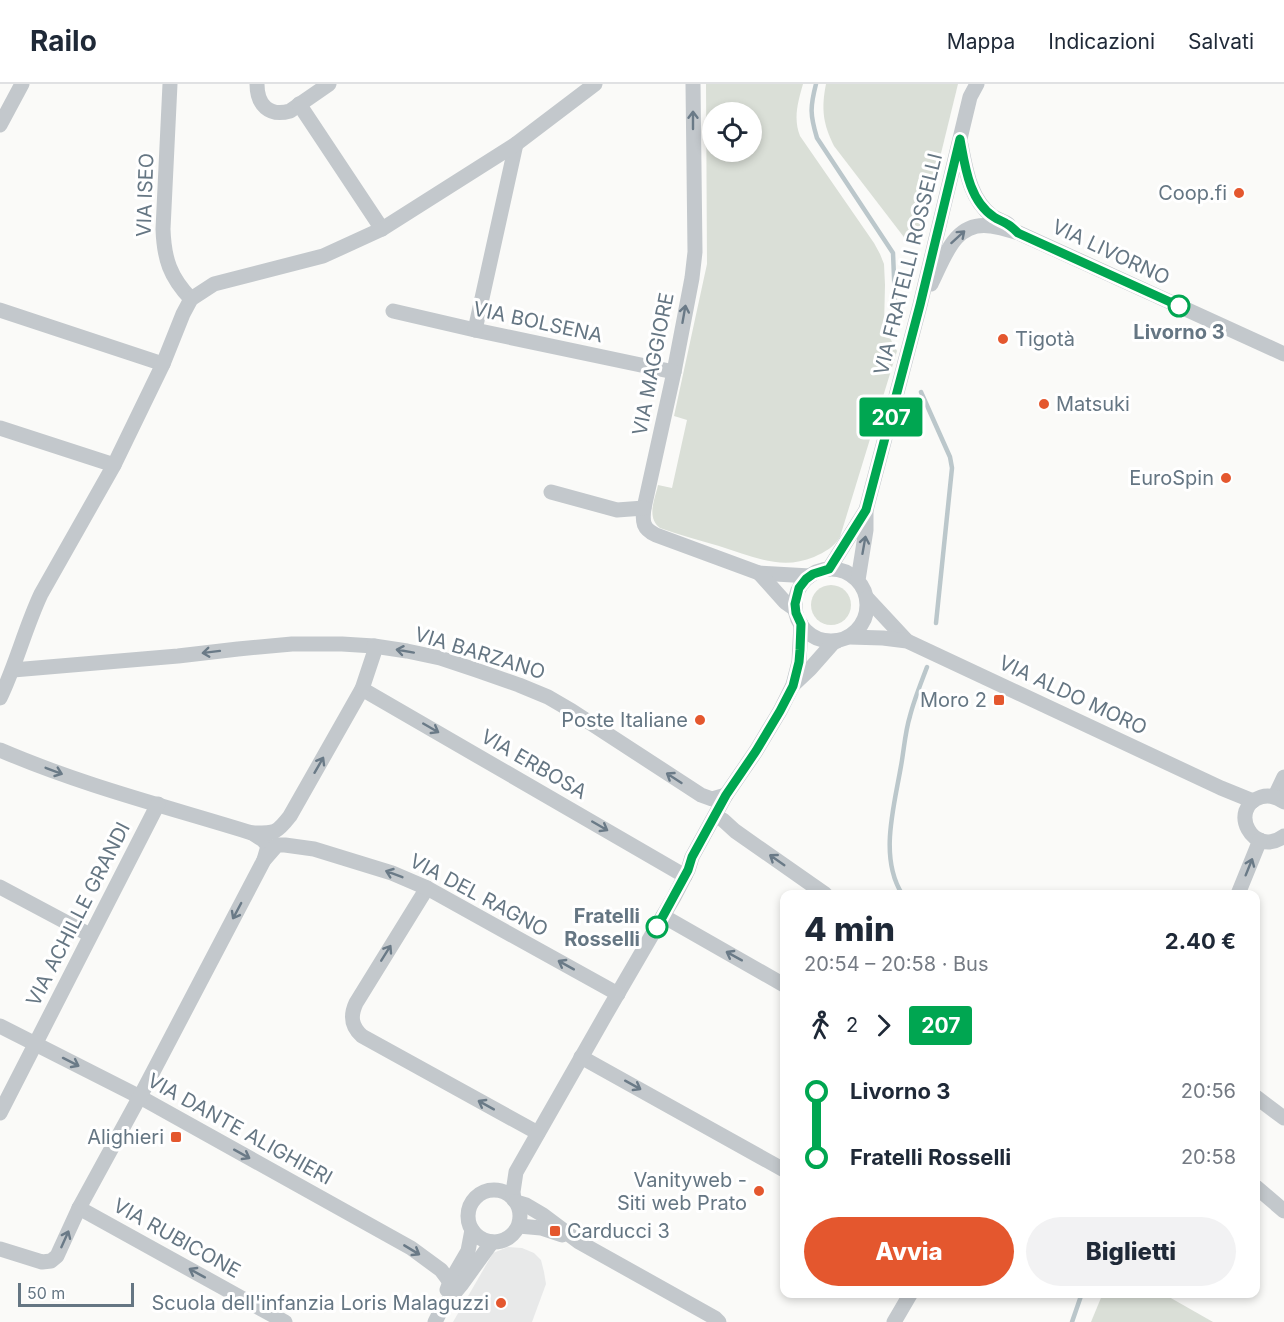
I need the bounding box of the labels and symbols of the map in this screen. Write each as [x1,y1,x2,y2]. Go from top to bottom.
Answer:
one-way arrow [688,111,699,131]
street label: VIA FRATELLI ROSSELLI [869,151,947,377]
street label: VIA ISEO [132,153,158,237]
place label: Coop.fi [1158,181,1227,205]
marker: Coop.fi [1232,186,1246,200]
street label: VIA LIVORNO [1048,214,1174,290]
one-way arrow [951,230,966,244]
street label: VIA MAGGIORE [627,290,679,438]
marker: Livorno 3 [1168,295,1190,317]
street label: VIA BOLSENA [471,297,605,348]
one-way arrow [679,305,690,325]
place label: Livorno 3 [1133,320,1225,344]
place label: Tigotà [1015,327,1075,351]
marker: Tigotà [996,332,1010,346]
place label: Matsuki [1056,392,1130,416]
marker: Matsuki [1037,397,1051,411]
line badge: 207 [856,398,926,436]
place label: EuroSpin [1129,466,1214,490]
marker: EuroSpin [1219,471,1233,485]
one-way arrow [858,536,869,555]
street label: VIA BARZANO [412,622,548,684]
one-way arrow [396,645,416,656]
one-way arrow [202,647,222,658]
street label: VIA ALDO MORO [995,650,1151,740]
place label: Moro 2 [920,688,987,712]
marker: Moro 2 [992,693,1006,707]
place label: Poste Italiane [561,708,688,732]
marker: Poste Italiane [693,713,707,727]
one-way arrow [422,723,439,735]
street label: VIA ERBOSA [477,724,591,804]
one-way arrow [313,757,325,774]
one-way arrow [44,767,63,778]
one-way arrow [666,771,683,783]
street label: VIA ACHILLE GRANDI [21,818,135,1010]
one-way arrow [591,820,608,832]
street label: VIA DEL RAGNO [406,848,552,942]
one-way arrow [770,854,786,867]
one-way arrow [1244,858,1255,877]
one-way arrow [385,868,404,879]
one-way arrow [231,902,242,920]
place label: Fratelli Rosselli [564,904,640,951]
marker: Fratelli Rosselli [646,916,668,938]
one-way arrow [381,945,393,962]
one-way arrow [725,950,743,961]
one-way arrow [558,959,576,970]
one-way arrow [62,1056,80,1068]
street label: VIA DANTE ALIGHIERI [143,1068,337,1190]
one-way arrow [624,1079,641,1091]
one-way arrow [478,1099,495,1111]
place label: Alighieri [87,1125,164,1149]
marker: Alighieri [169,1130,183,1144]
one-way arrow [233,1149,250,1161]
place label: Vanityweb - Siti web Prato [617,1168,747,1215]
marker: Vanityweb - Siti web Prato [752,1184,766,1198]
street label: VIA RUBICONE [109,1193,245,1283]
place label: Carducci 3 [567,1219,670,1243]
marker: Carducci 3 [548,1224,562,1238]
one-way arrow [60,1230,71,1249]
one-way arrow [404,1243,421,1256]
one-way arrow [189,1267,206,1279]
scale bar [18,1280,134,1308]
place label: Scuola dell'infanzia Loris Malaguzzi [152,1291,489,1315]
marker: Scuola dell'infanzia Loris Malaguzzi [494,1296,508,1310]

